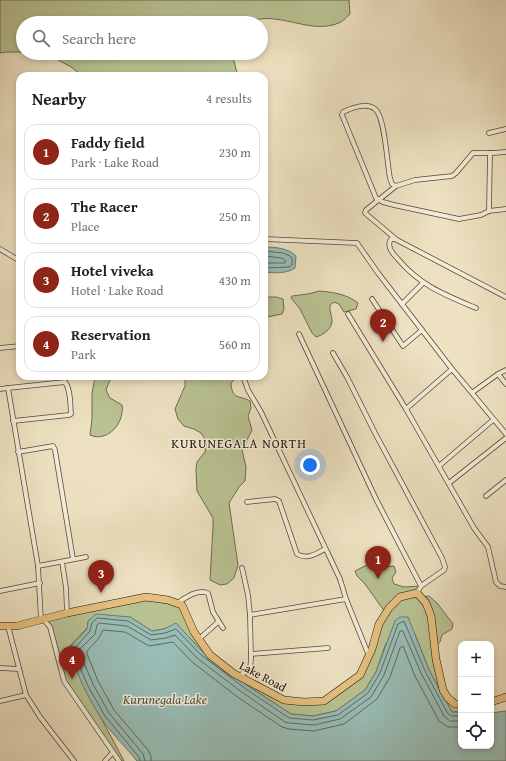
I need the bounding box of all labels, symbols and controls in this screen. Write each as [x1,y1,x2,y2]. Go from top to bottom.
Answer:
search box [16,16,268,60]
icon: search [30,27,52,49]
text: Search here [62,28,136,49]
text: Nearby [32,86,86,111]
text: 4 results [206,89,252,108]
text: Faddy field [71,132,145,153]
text: 1 [43,143,49,162]
text: 230 m [219,143,251,162]
text: Park · Lake Road [71,153,159,172]
text: The Racer [71,196,138,217]
text: 2 [43,207,49,226]
text: 250 m [219,207,251,226]
text: Place [71,217,100,236]
text: Hotel viveka [71,260,154,281]
text: 3 [43,271,49,290]
text: 430 m [219,271,251,290]
text: Hotel · Lake Road [71,281,163,300]
pin: 2 [370,309,396,342]
text: Reservation [71,324,151,345]
text: 4 [43,335,49,354]
text: 560 m [219,335,251,354]
text: Park [71,345,96,364]
district label: KURUNEGALA NORTH [171,434,307,453]
your location [300,455,320,475]
pin: 1 [365,546,391,579]
pin: 3 [88,560,114,593]
map controls [458,641,494,749]
button: + [458,641,494,677]
pin: 4 [59,646,85,679]
street label: Lake Road [237,657,290,696]
button: − [458,677,494,713]
water label: Kurunegala Lake [122,690,207,709]
button: locate [458,713,494,749]

